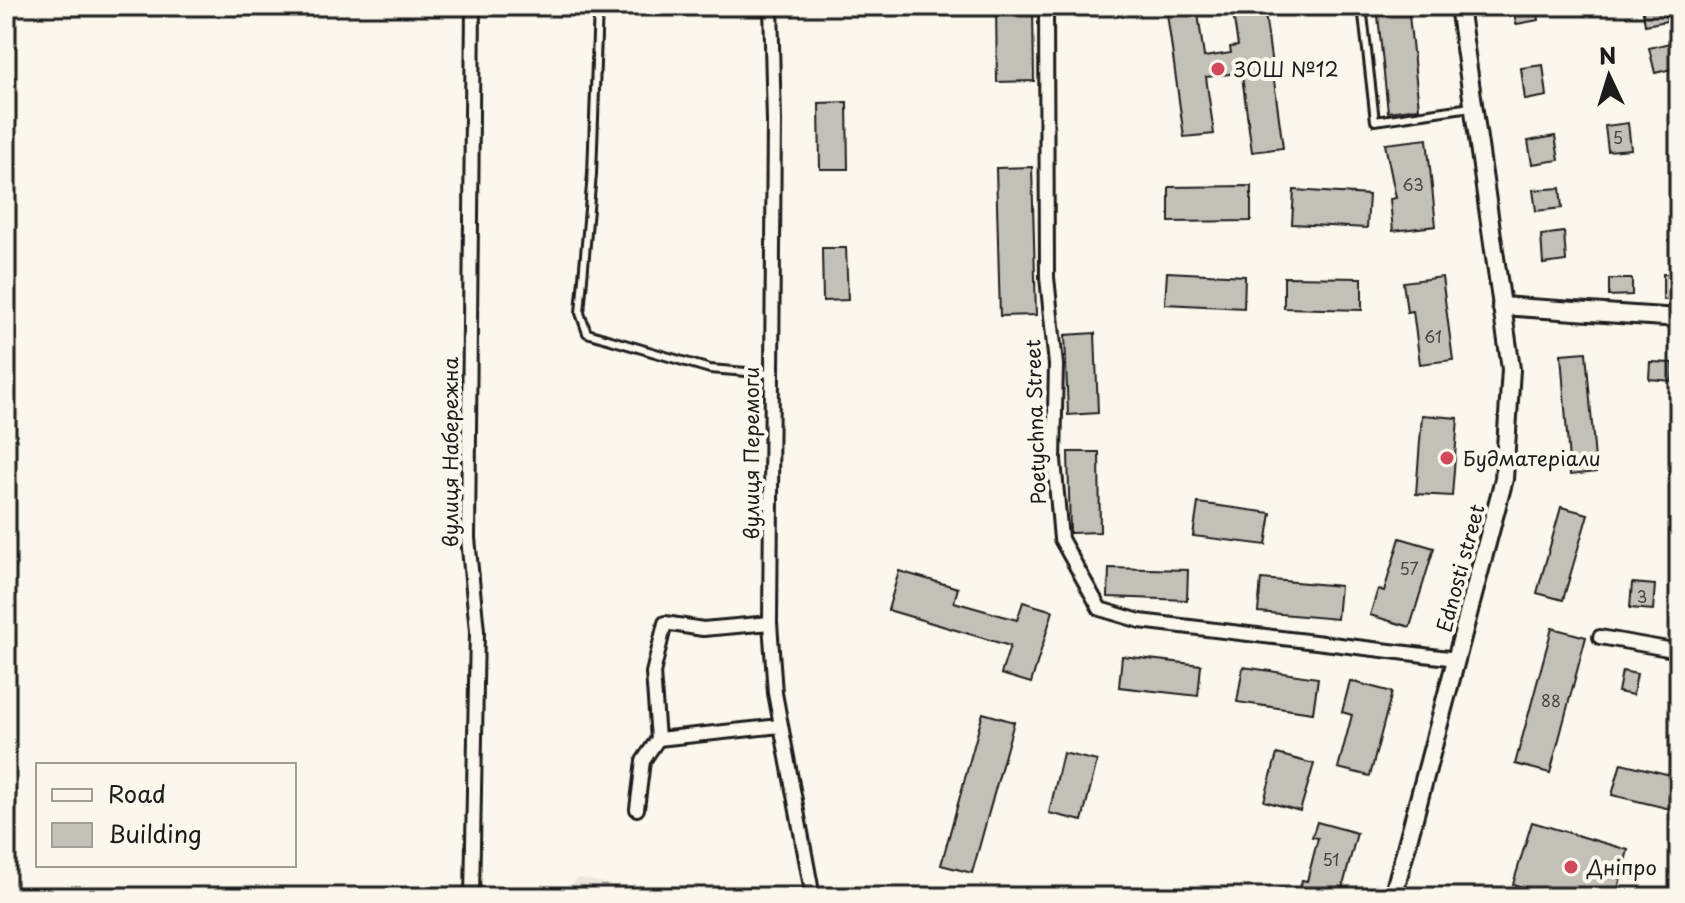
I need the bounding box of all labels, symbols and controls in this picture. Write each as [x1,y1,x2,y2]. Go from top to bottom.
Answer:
north arrow [1569,36,1649,116]
text: N [1598,37,1617,72]
place label: ЗОШ №12 [1234,54,1339,84]
marker: ЗОШ №12 [1209,60,1227,78]
house number: 5 [1613,125,1623,149]
house number: 63 [1402,172,1424,196]
house number: 61 [1424,324,1442,348]
street label: Poetychna Street [1017,339,1053,505]
street label: вулиця Набережна [435,356,465,547]
street label: вулиця Перемоги [736,367,766,539]
place label: Будматеріали [1463,443,1601,473]
marker: Будматеріали [1438,449,1456,467]
street label: Ednosti street [1428,501,1492,635]
house number: 57 [1399,556,1419,580]
house number: 3 [1637,584,1647,608]
house number: 88 [1541,688,1561,712]
legend [36,763,296,867]
text: Road [108,775,166,811]
text: Building [108,815,202,851]
house number: 51 [1322,847,1340,871]
place label: Дніпро [1586,852,1657,882]
marker: Дніпро [1562,858,1580,876]

